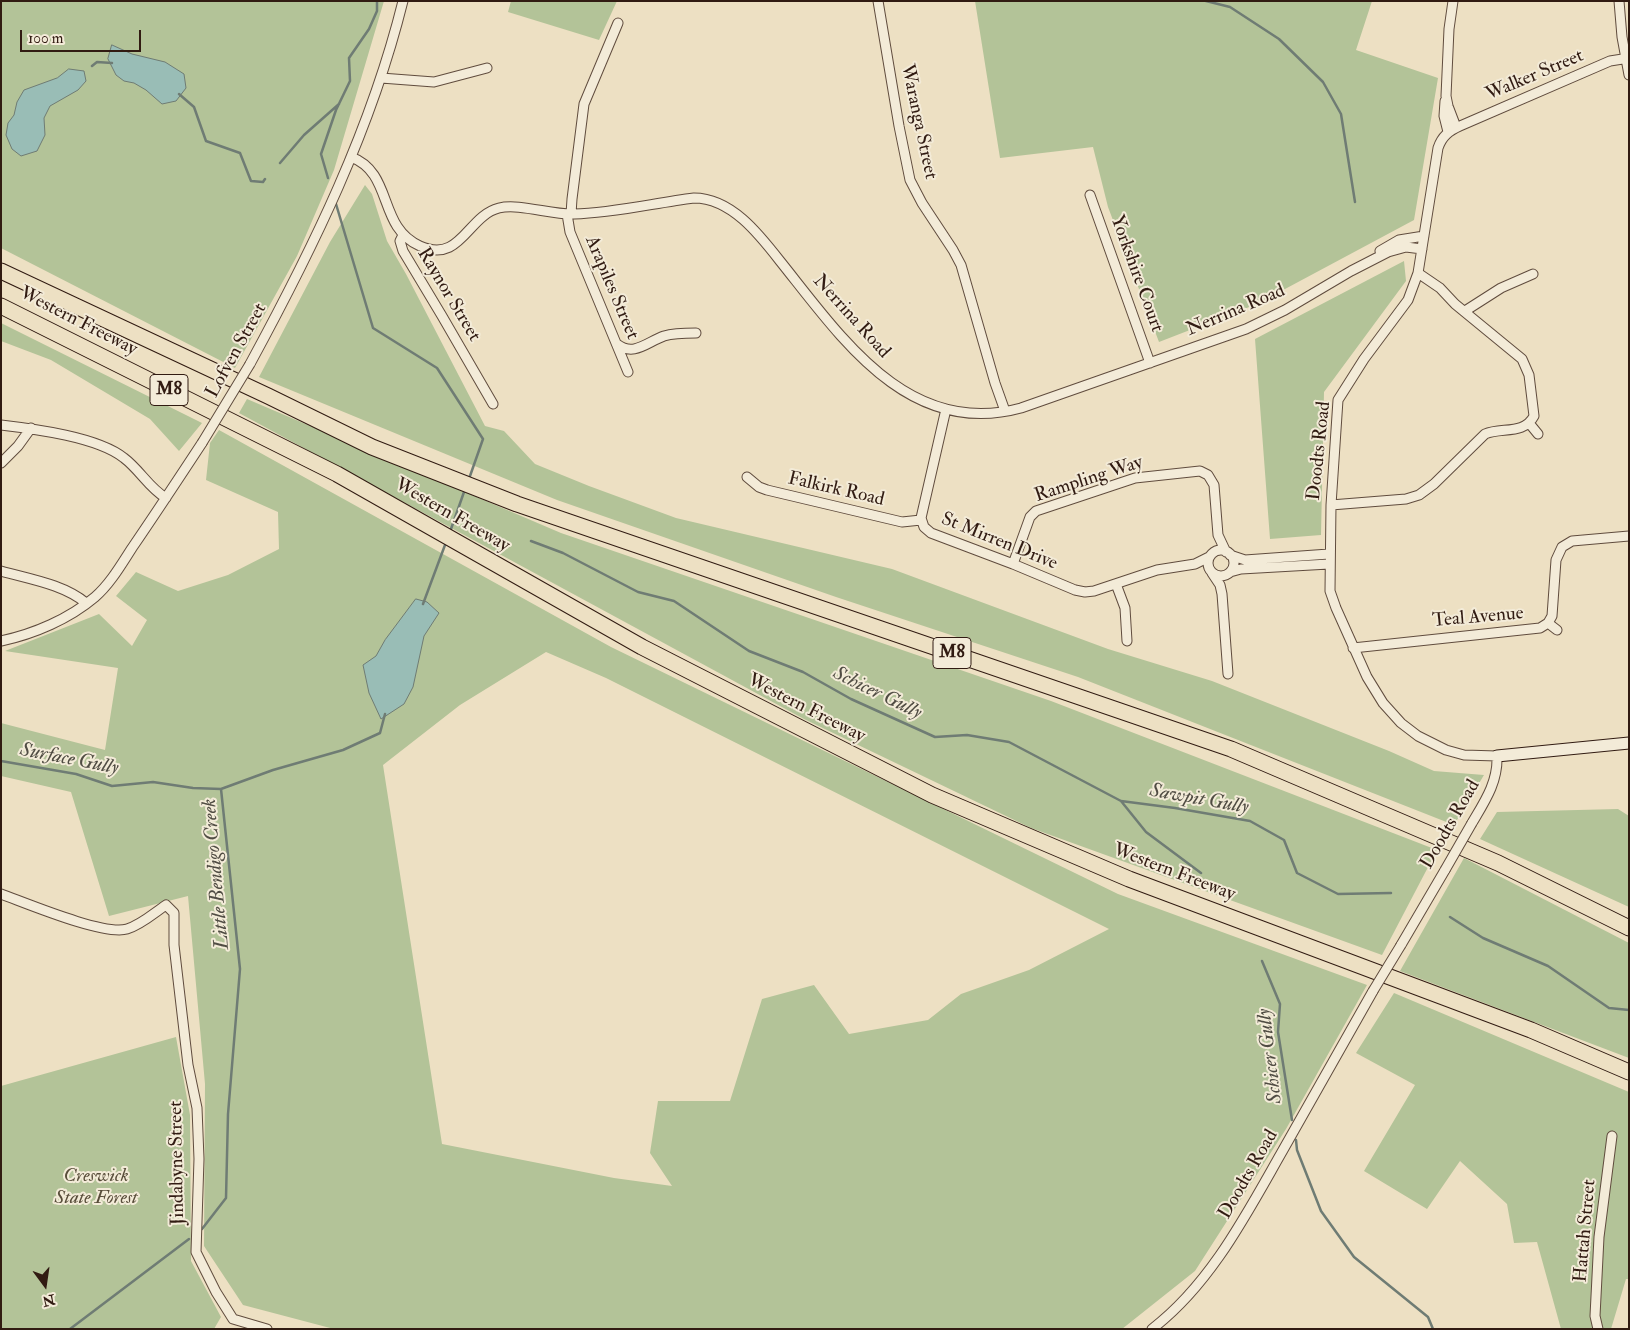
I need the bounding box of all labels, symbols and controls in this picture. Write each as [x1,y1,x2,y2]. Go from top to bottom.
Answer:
scale bar [22,20,144,52]
text: 100 m [28,29,63,48]
street label: Walker Street [1483,45,1587,107]
street label: Waranga Street [895,62,941,182]
street label: Yorkshire Court [1104,212,1168,336]
street label: Arapiles Street [579,233,643,343]
street label: Raynor Street [411,244,485,346]
street label: Nerrina Road [807,270,895,364]
street label: Nerrina Road [1183,280,1289,342]
street label: Western Freeway [15,283,141,361]
street label: Lofven Street [202,300,272,402]
road number: M8 [150,374,188,406]
street label: Doodts Road [1303,400,1337,502]
street label: Rampling Way [1032,452,1146,508]
street label: Falkirk Road [786,468,886,512]
street label: Western Freeway [390,474,514,558]
street label: St Mirren Drive [937,508,1061,576]
street label: Teal Avenue [1432,603,1524,633]
road number: M8 [933,638,971,668]
water label: Schicer Gully [829,662,925,726]
street label: Western Freeway [743,670,869,748]
water label: Surface Gully [18,739,120,781]
street label: Doodts Road [1416,776,1486,874]
water label: Sawpit Gully [1148,780,1250,820]
water label: Little Bendigo Creek [198,797,236,951]
street label: Western Freeway [1110,839,1238,907]
water label: Schicer Gully [1253,1007,1289,1105]
street label: Jindabyne Street [166,1100,190,1226]
street label: Doodts Road [1214,1126,1284,1224]
park label: Creswick State Forest [55,1166,137,1210]
street label: Hattah Street [1570,1179,1602,1283]
north arrow [20,1260,70,1310]
text: N [41,1290,57,1310]

